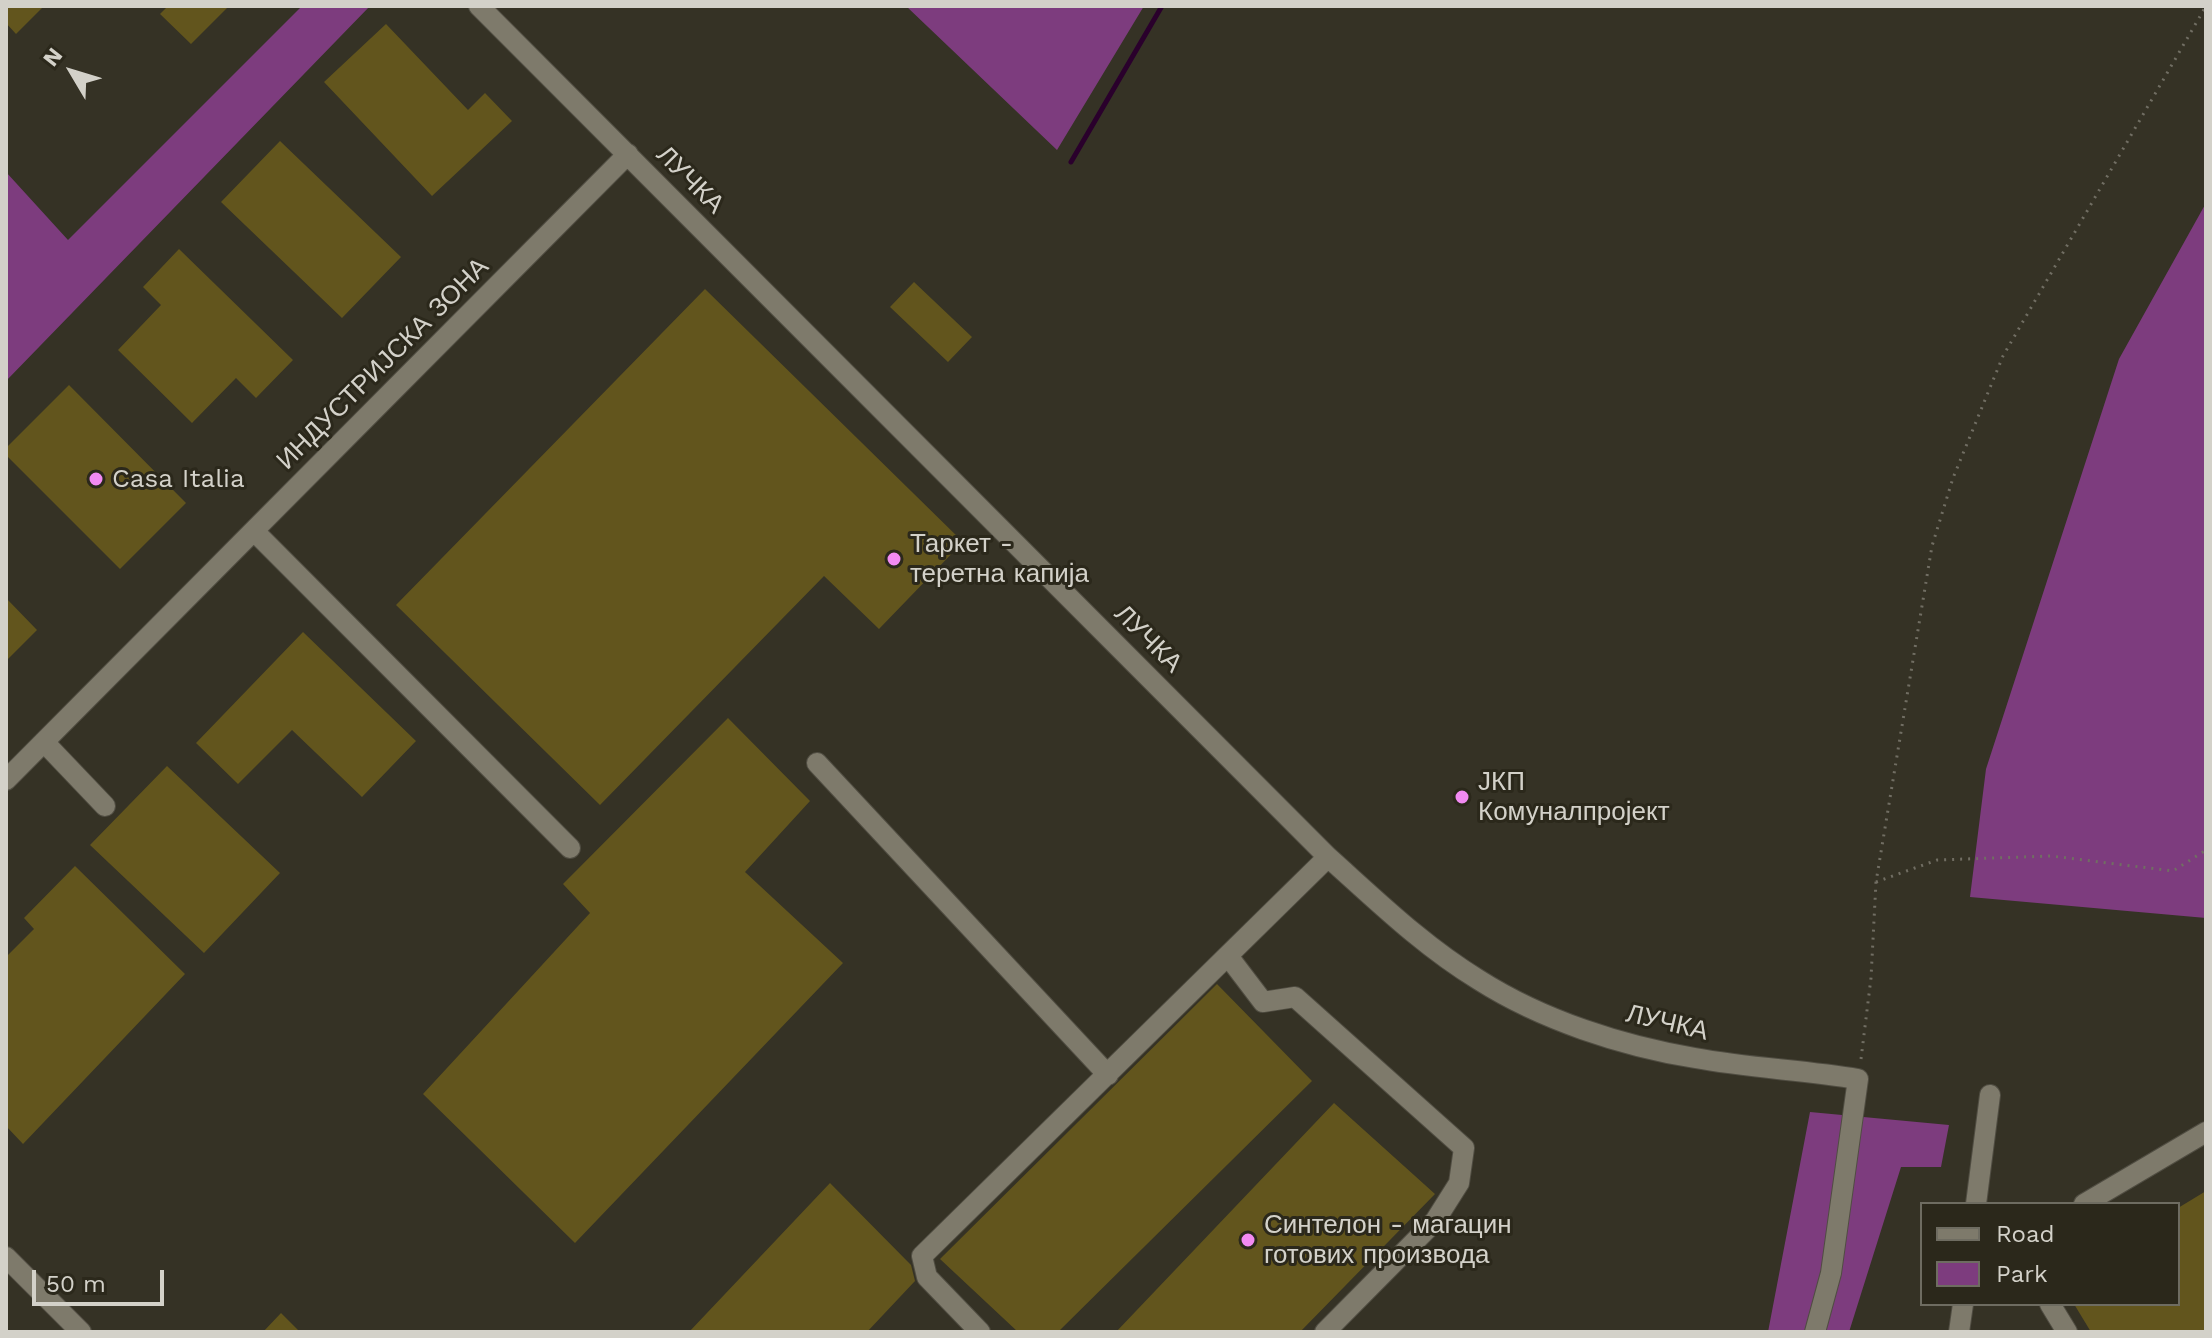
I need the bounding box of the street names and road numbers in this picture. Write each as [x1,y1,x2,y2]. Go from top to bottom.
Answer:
street label: ЛУЧКА [649,139,731,221]
street label: ИНДУСТРИЈСКА ЗОНА [271,252,495,476]
street label: ЛУЧКА [1107,598,1189,680]
street label: ЛУЧКА [1623,998,1711,1048]

